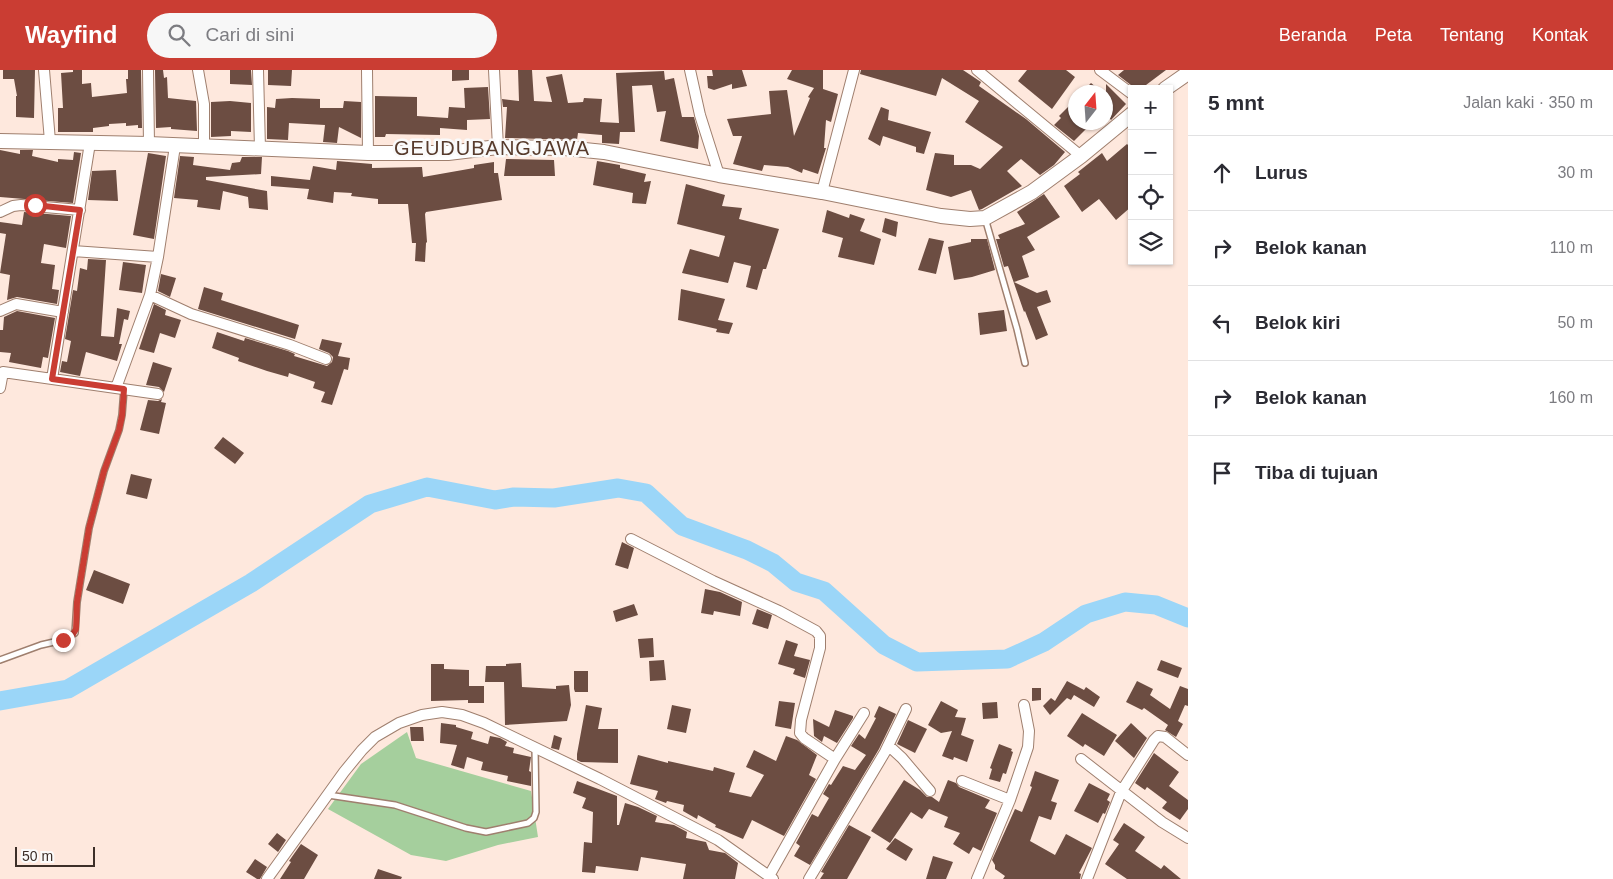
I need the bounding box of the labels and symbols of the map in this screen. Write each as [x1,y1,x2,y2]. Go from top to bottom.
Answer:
north arrow [1068,85,1113,130]
district label: GEUDUBANGJAWA [394,137,590,159]
route start [24,194,47,217]
route end [52,629,75,652]
scale bar [15,844,95,867]

